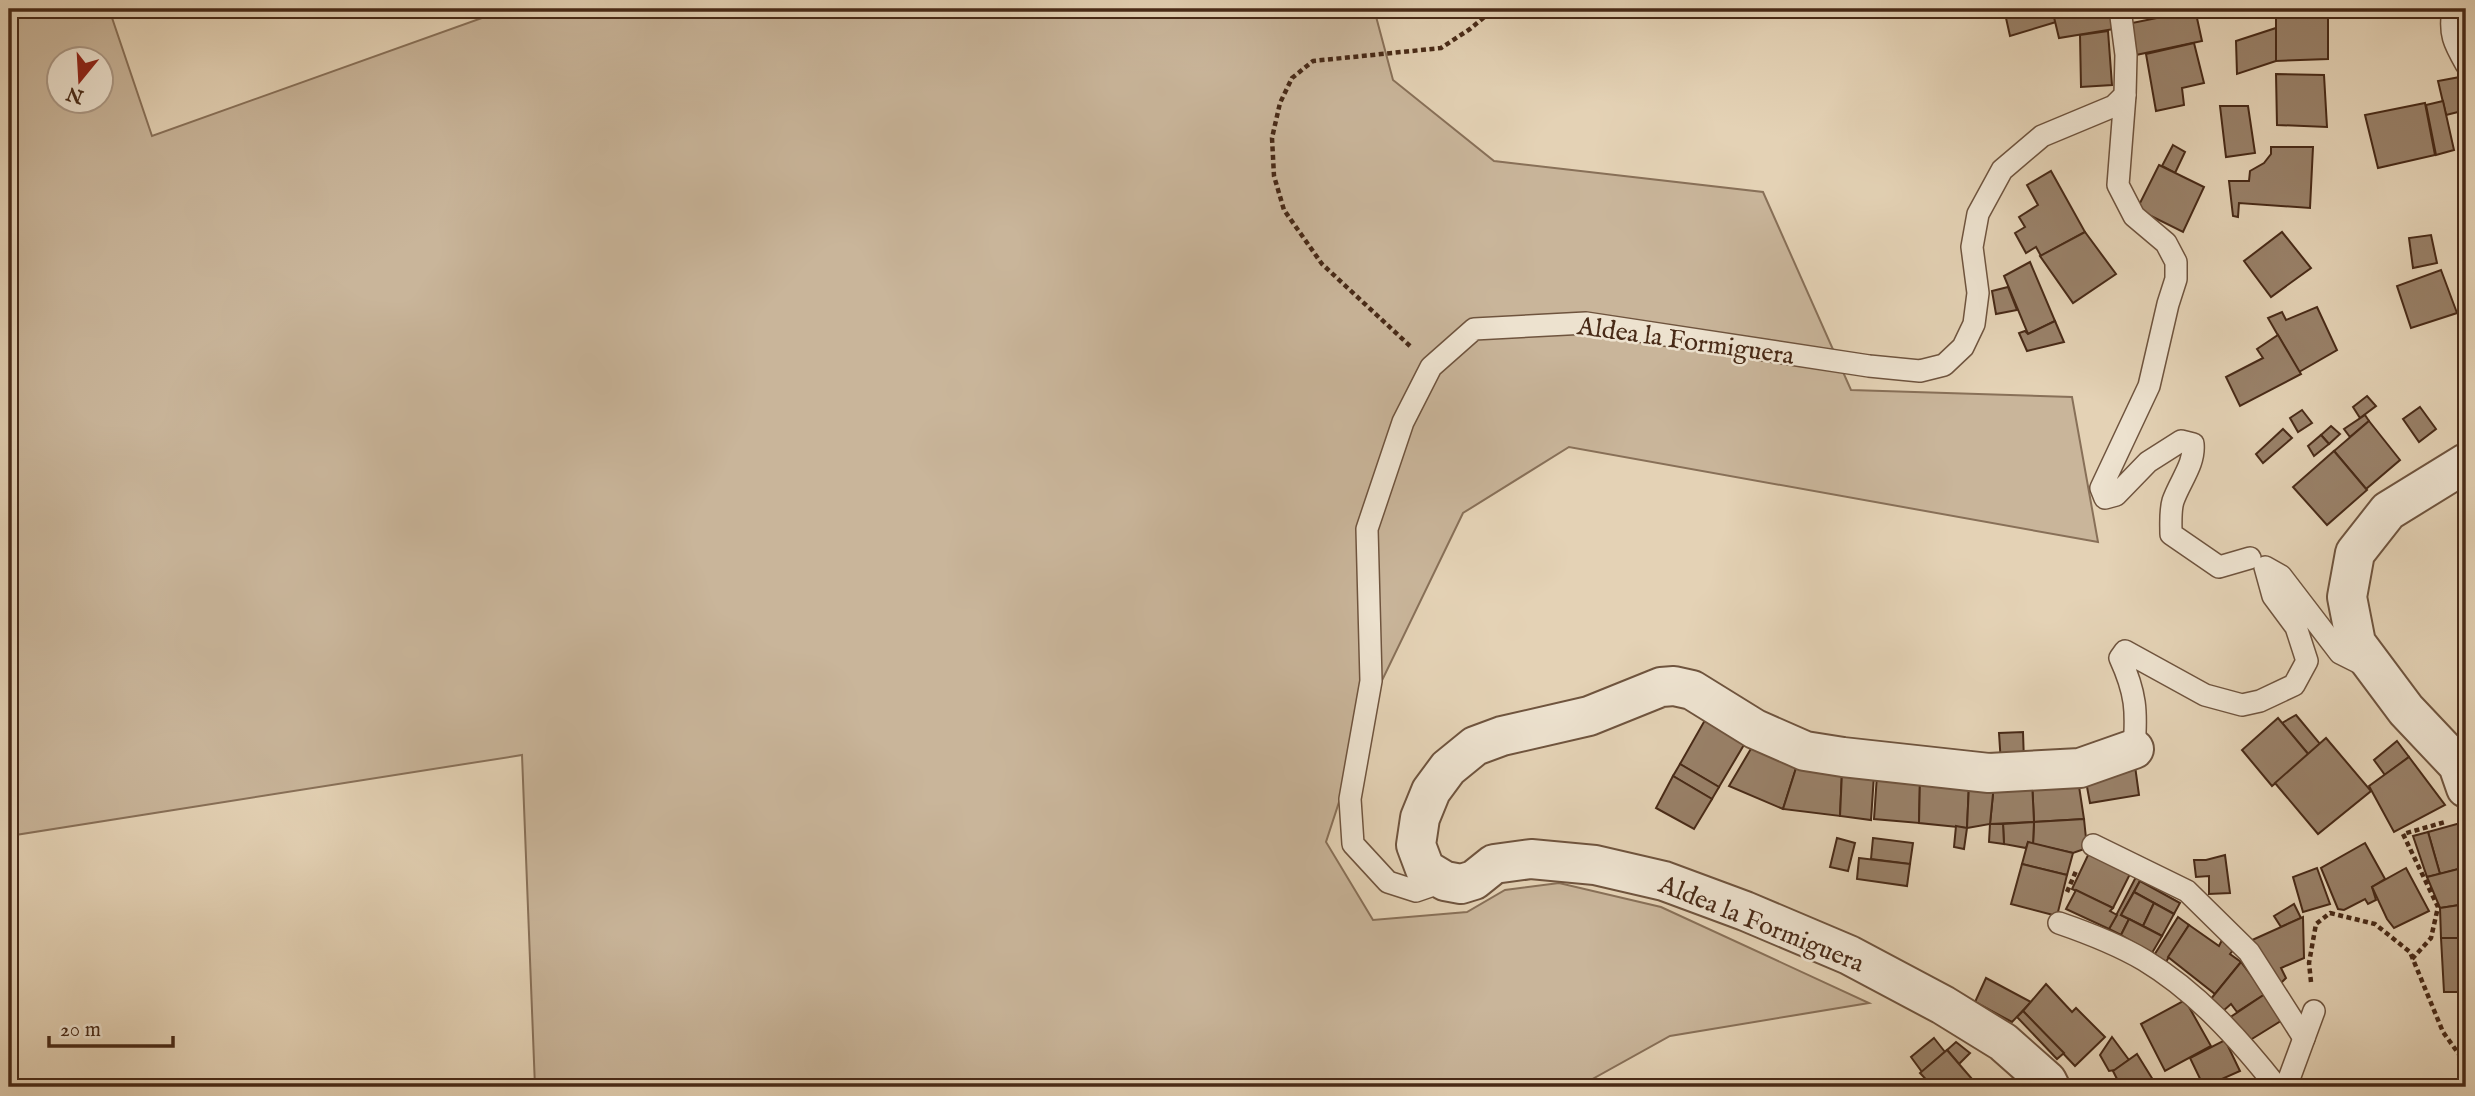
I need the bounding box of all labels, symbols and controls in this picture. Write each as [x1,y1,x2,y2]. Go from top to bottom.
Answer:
north arrow [46,46,116,116]
text: N [63,80,88,109]
street label: Aldea la Formiguera [1574,310,1797,373]
street label: Aldea la Formiguera [1653,868,1870,981]
scale bar [49,1005,173,1049]
text: 20 m [60,1017,101,1044]

